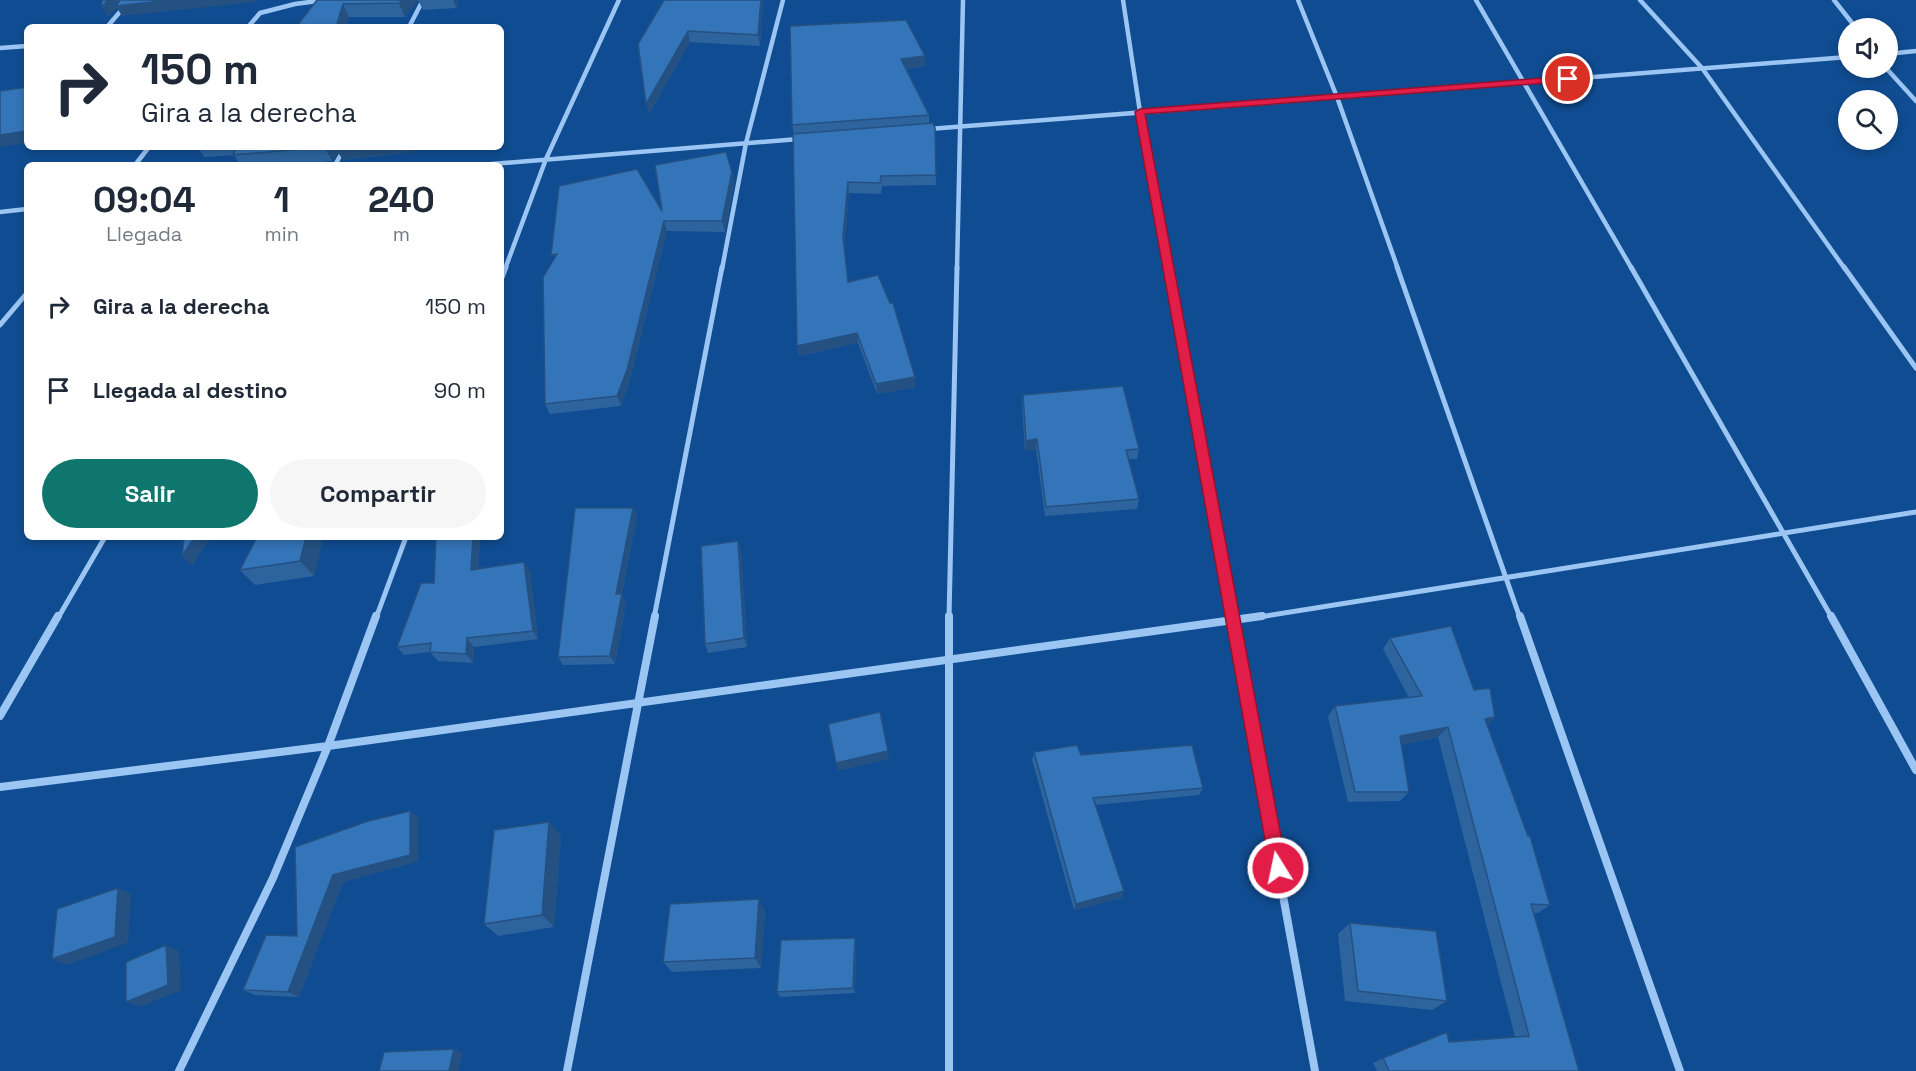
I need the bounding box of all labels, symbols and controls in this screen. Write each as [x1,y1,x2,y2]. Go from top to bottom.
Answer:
map controls [1838,18,1898,150]
button: sound [1838,18,1898,78]
text: 150 m [141,43,259,96]
icon: right [42,48,120,126]
pin [1542,53,1593,104]
icon: arrive [1551,62,1584,95]
button: search [1838,90,1898,150]
text: Gira a la derecha [141,95,356,130]
text: 09:04 [93,177,196,223]
text: 1 [274,177,290,223]
text: 240 [368,177,435,223]
text: Llegada [106,221,182,247]
text: min [265,221,299,247]
text: m [393,221,410,247]
icon: right [42,290,75,323]
text: Gira a la derecha [93,292,270,320]
text: 150 m [425,292,486,320]
icon: arrive [42,374,75,407]
text: Llegada al destino [93,376,287,404]
text: 90 m [434,376,486,404]
button: Salir [42,459,258,528]
button: Compartir [270,459,486,528]
position arrow [1246,836,1310,900]

